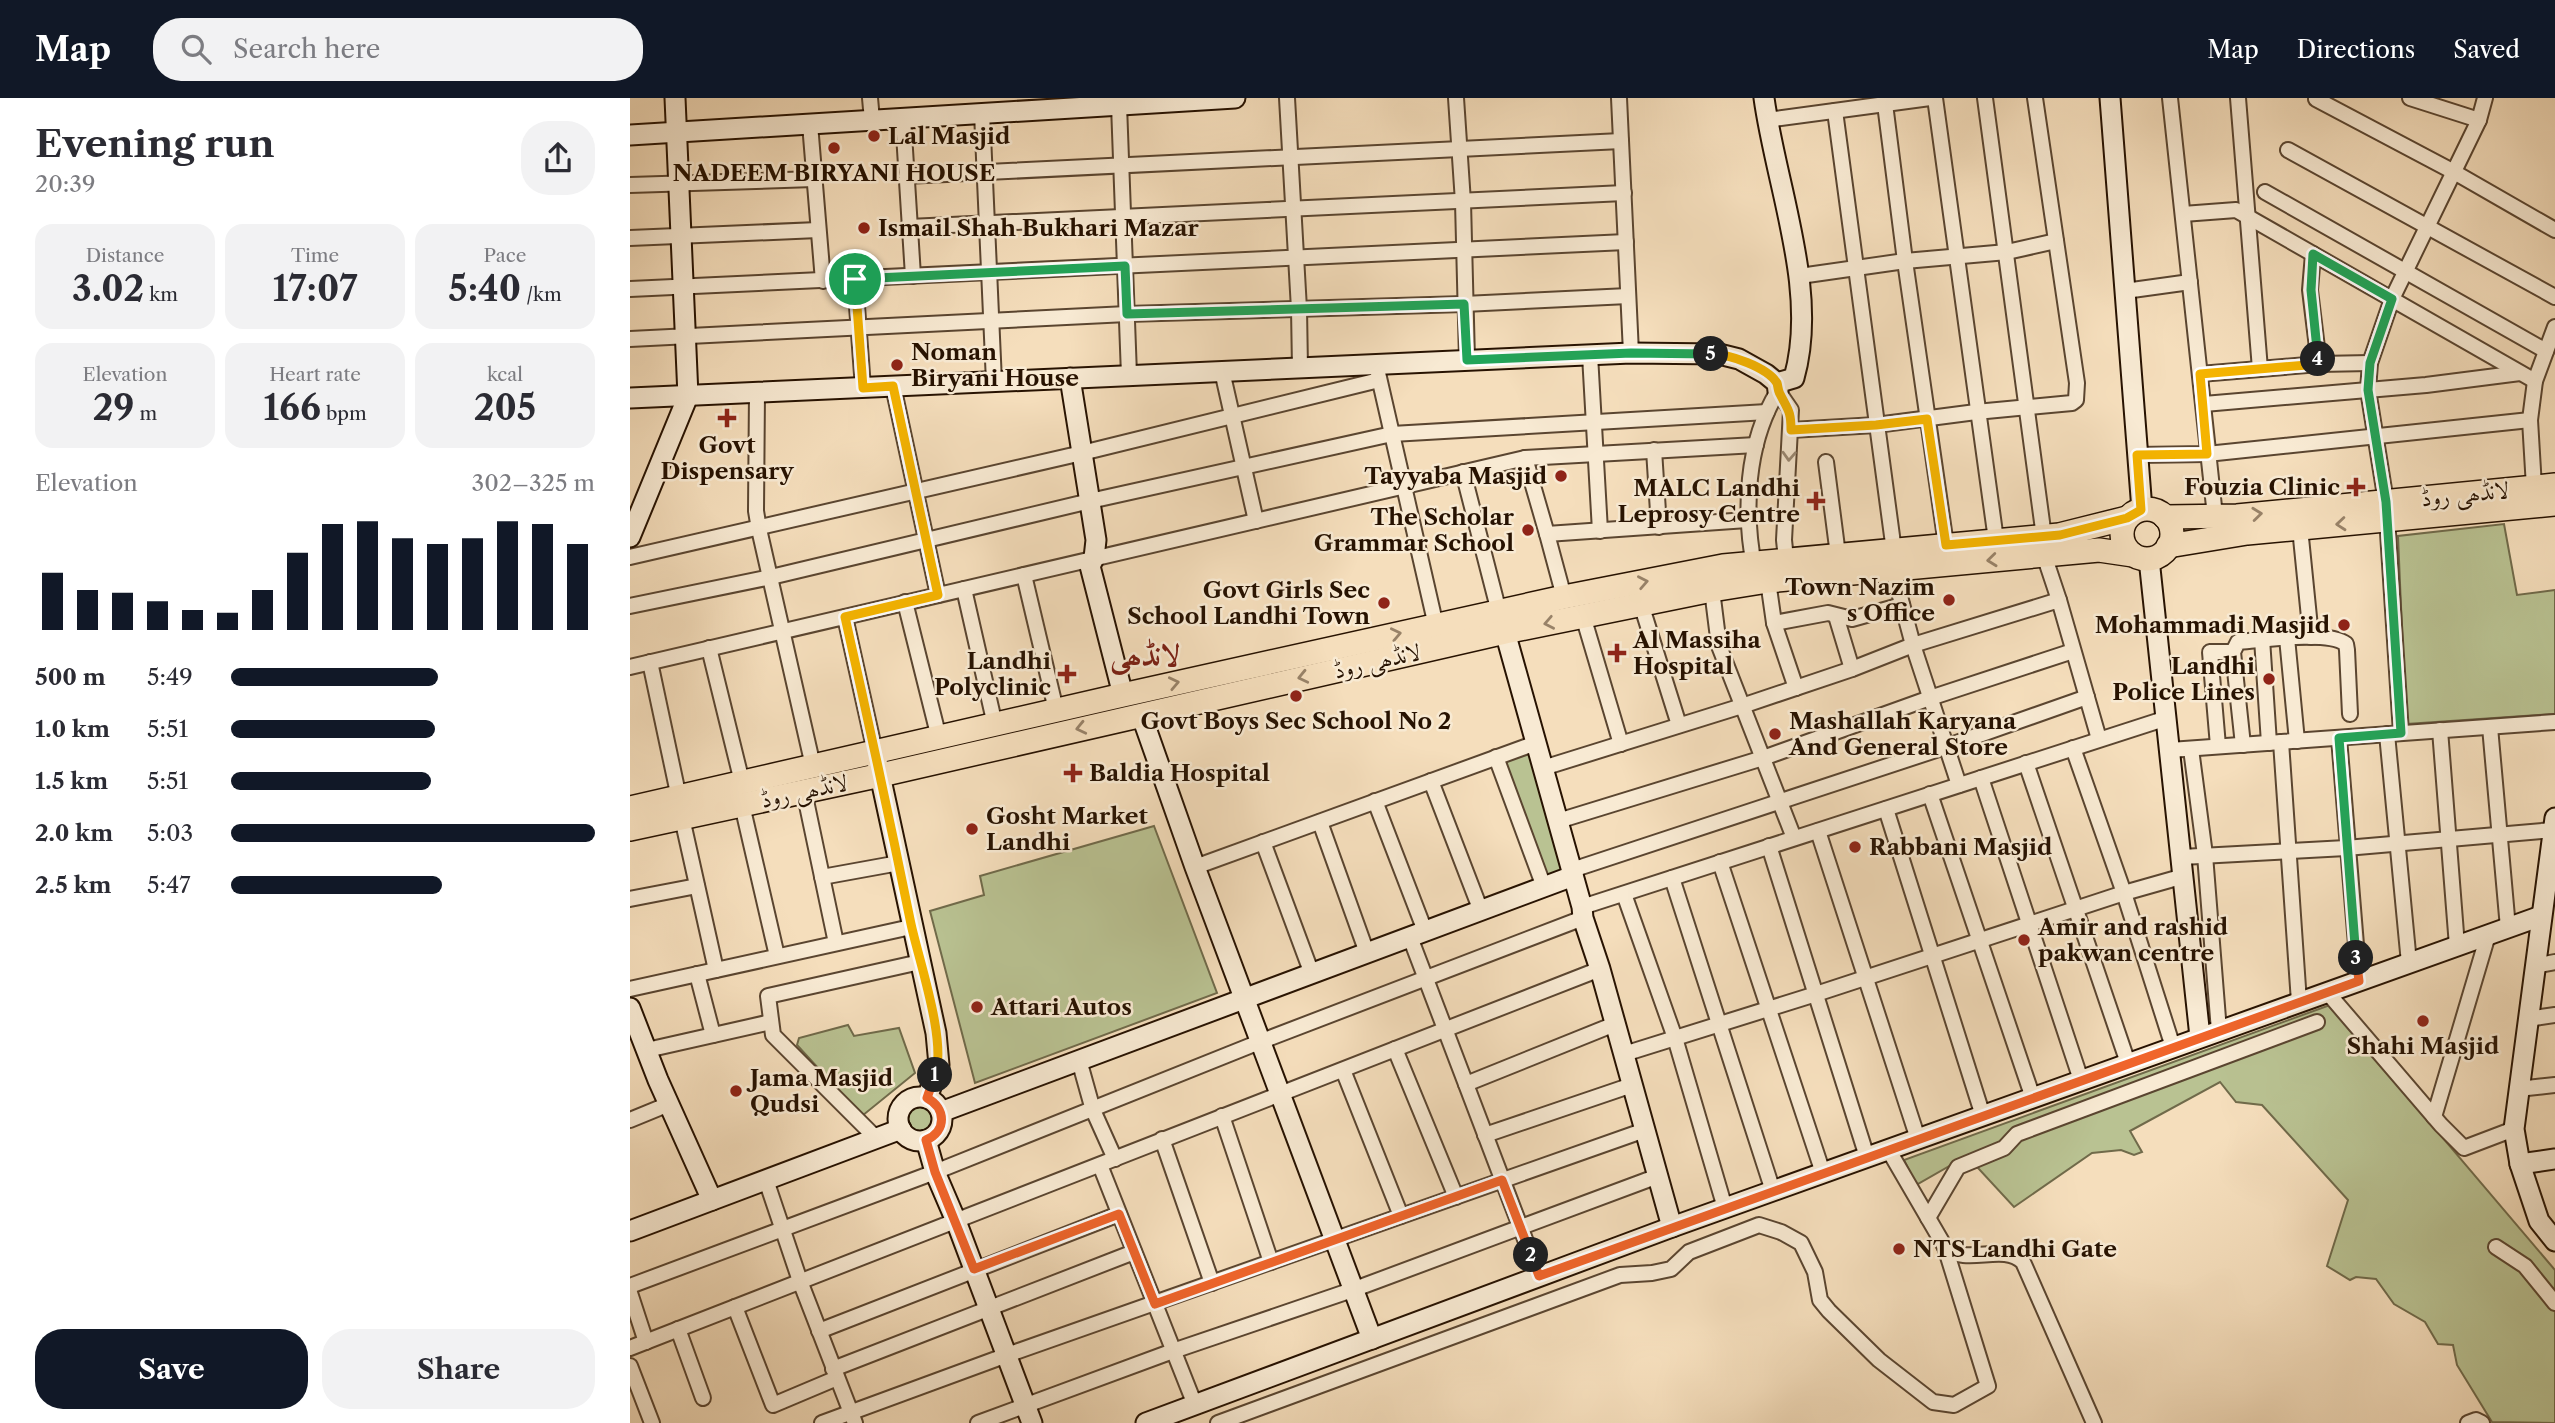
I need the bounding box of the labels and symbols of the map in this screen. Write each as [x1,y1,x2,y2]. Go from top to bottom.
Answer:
place label: Lal Masjid [888,122,1011,150]
marker: Lal Masjid [866,128,882,144]
marker: NADEEM BIRYANI HOUSE [826,140,842,156]
place label: NADEEM BIRYANI HOUSE [673,159,995,187]
place label: Ismail Shah Bukhari Mazar [878,214,1199,242]
marker: Ismail Shah Bukhari Mazar [856,220,872,236]
pin [825,249,885,309]
pin: 5 [1694,336,1728,372]
place label: Noman Biryani House [911,338,1079,392]
pin: 4 [2300,342,2336,376]
marker: Noman Biryani House [889,357,905,373]
marker: Govt Dispensary [717,408,737,428]
place label: Govt Dispensary [660,431,794,485]
one-way arrow [1782,451,1797,462]
place label: Tayyaba Masjid [1364,462,1548,490]
marker: Tayyaba Masjid [1553,468,1569,484]
place label: Fouzia Clinic [2184,473,2340,501]
place label: MALC Landhi Leprosy Centre [1618,474,1800,528]
street label: لانڈھی روڈ [2420,475,2511,515]
marker: Fouzia Clinic [2346,477,2366,497]
marker: MALC Landhi Leprosy Centre [1806,491,1826,511]
place label: The Scholar Grammar School [1314,503,1515,557]
one-way arrow [2252,507,2263,522]
one-way arrow [2335,516,2346,531]
marker: The Scholar Grammar School [1520,522,1536,538]
one-way arrow [1986,552,1997,567]
place label: Town Nazim s Office [1785,573,1935,627]
one-way arrow [1637,575,1649,590]
place label: Govt Girls Sec School Landhi Town [1127,576,1370,630]
marker: Town Nazim s Office [1941,592,1957,608]
marker: Govt Girls Sec School Landhi Town [1376,595,1392,611]
place label: Mohammadi Masjid [2095,611,2331,639]
one-way arrow [1543,614,1555,629]
marker: Mohammadi Masjid [2336,617,2352,633]
place label: Al Massiha Hospital [1632,626,1762,680]
one-way arrow [1390,628,1402,643]
district label: لانڈھی [1110,636,1180,675]
street label: لانڈھی روڈ [1331,637,1424,687]
marker: Al Massiha Hospital [1607,643,1627,663]
place label: Landhi Polyclinic [934,647,1051,701]
place label: Landhi Police Lines [2112,652,2255,706]
marker: Landhi Polyclinic [1057,664,1077,684]
one-way arrow [1297,669,1309,684]
marker: Landhi Police Lines [2261,671,2277,687]
one-way arrow [1168,677,1180,692]
marker: Govt Boys Sec School No 2 [1288,688,1304,704]
place label: Govt Boys Sec School No 2 [1141,707,1451,735]
place label: Mashallah Karyana And General Store [1788,707,2017,761]
one-way arrow [1075,720,1087,734]
marker: Mashallah Karyana And General Store [1767,726,1783,742]
place label: Baldia Hospital [1089,759,1270,787]
marker: Baldia Hospital [1063,763,1083,783]
street label: لانڈھی روڈ [758,768,851,816]
place label: Gosht Market Landhi [986,802,1149,856]
marker: Gosht Market Landhi [964,821,980,837]
place label: Rabbani Masjid [1869,833,2053,861]
marker: Rabbani Masjid [1847,839,1863,855]
place label: Amir and rashid pakwan centre [2037,913,2229,967]
marker: Amir and rashid pakwan centre [2016,932,2032,948]
pin: 3 [2338,940,2374,976]
place label: Attari Autos [990,993,1132,1021]
marker: Attari Autos [969,999,985,1015]
marker: Shahi Masjid [2415,1013,2431,1029]
place label: Shahi Masjid [2347,1032,2500,1060]
pin: 1 [918,1058,952,1093]
place label: Jama Masjid Qudsi [746,1064,894,1118]
marker: Jama Masjid Qudsi [728,1083,744,1099]
place label: NTS Landhi Gate [1913,1235,2117,1263]
pin: 2 [1514,1238,1548,1272]
marker: NTS Landhi Gate [1891,1241,1907,1257]

